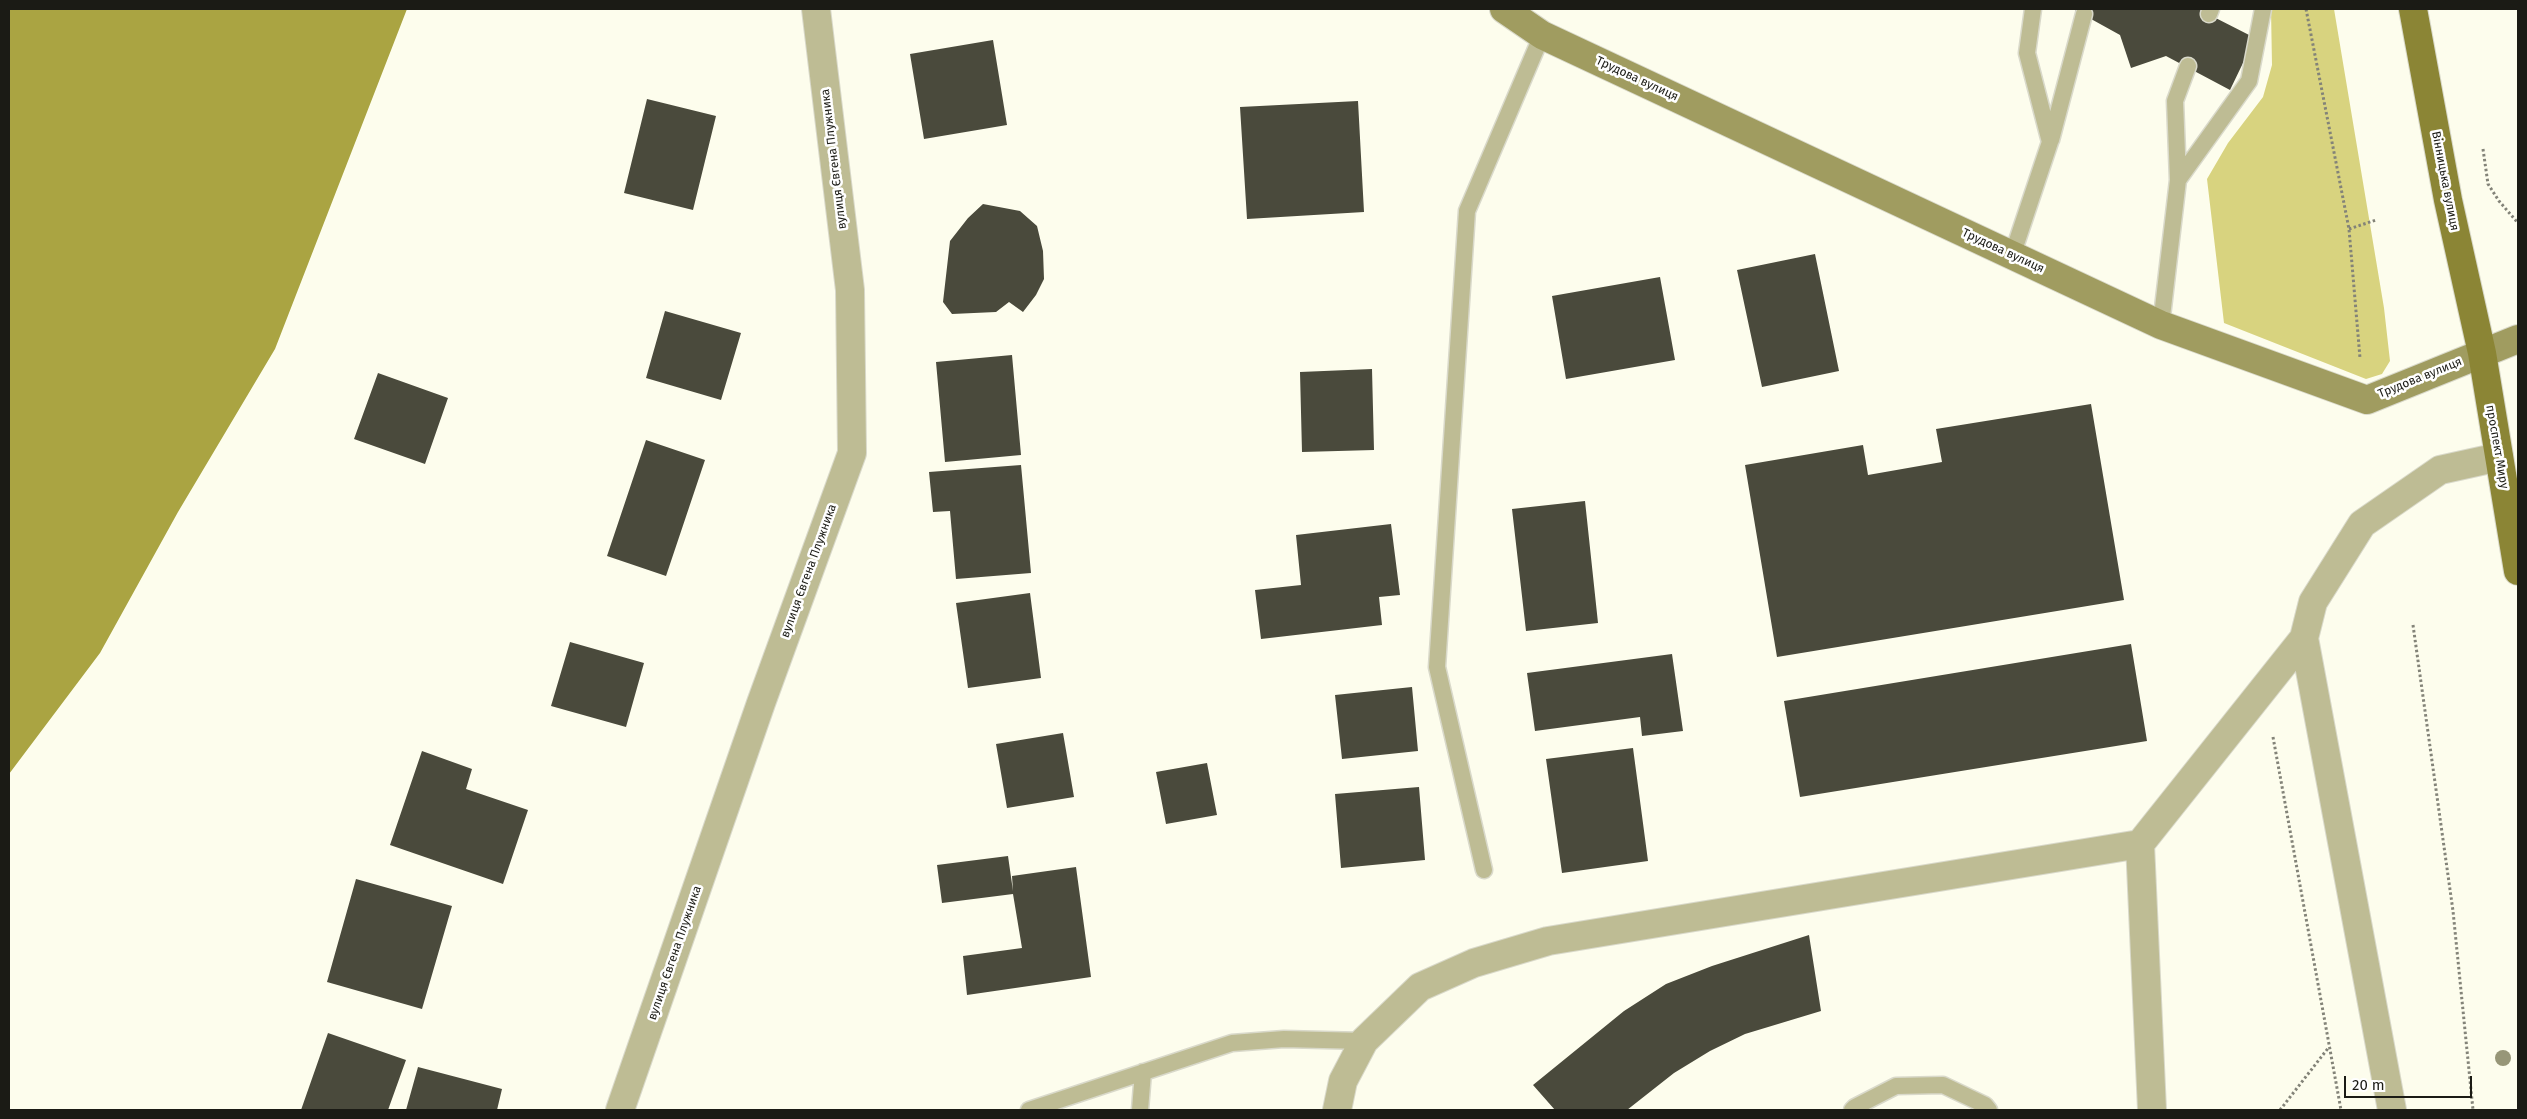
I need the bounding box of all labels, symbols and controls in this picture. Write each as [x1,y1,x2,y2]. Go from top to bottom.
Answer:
street label: Трудова вулиця [1594,54,1680,104]
street label: вулиця Євгена Плужника [818,88,850,230]
street label: Вінницька вулиця [2428,130,2462,232]
street label: Трудова вулиця [1960,226,2046,276]
street label: Трудова вулиця [2376,355,2464,401]
street label: проспект Миру [2483,404,2511,490]
street label: вулиця Євгена Плужника [778,502,840,640]
street label: вулиця Євгена Плужника [645,884,705,1022]
scale bar [2347,1066,2474,1098]
text: 20 m [2352,1076,2385,1094]

